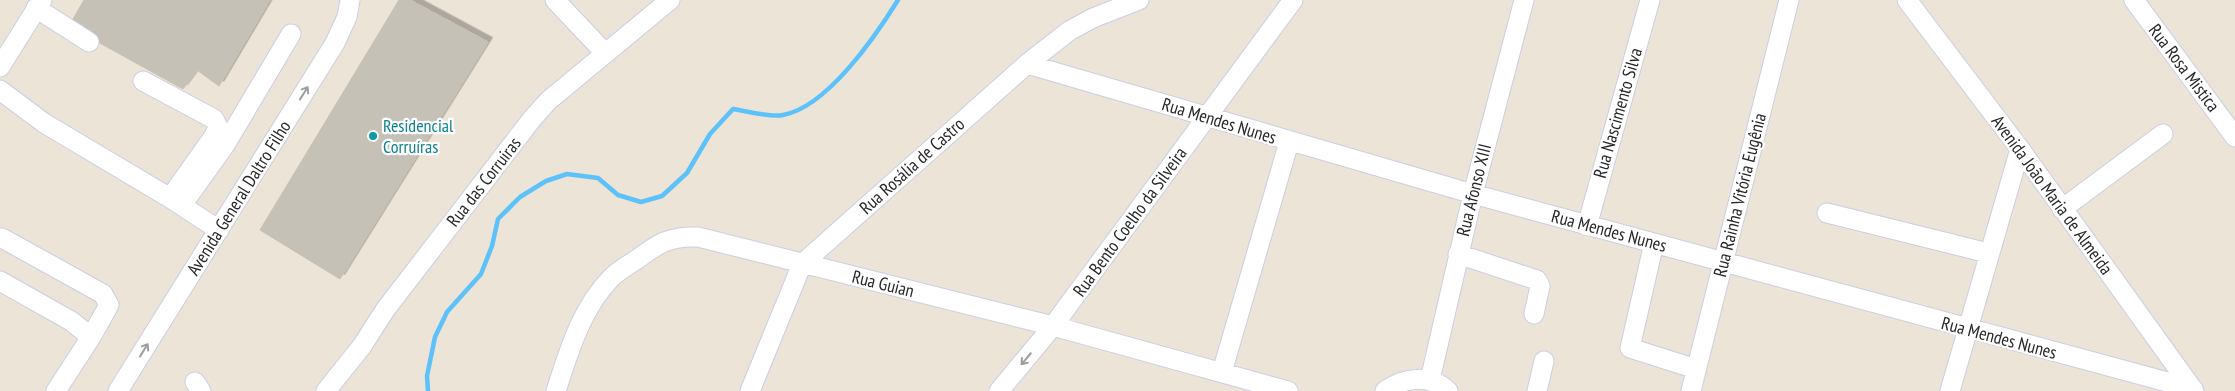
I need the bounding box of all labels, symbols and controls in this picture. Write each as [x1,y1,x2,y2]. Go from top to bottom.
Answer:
street label: Rua Rosa Mistica [2144,19,2225,116]
street label: Rua Nascimento Silva [1588,45,1647,181]
one-way arrow [299,86,309,100]
street label: Rua Mendes Nunes [1159,92,1279,149]
street label: Avenida João Maria de Almeida [1987,110,2118,279]
street label: Rua Rainha Vitória Eugênia [1708,111,1771,279]
street label: Rua Rosália de Castro [854,112,969,219]
place label: Residencial Corruíras [383,114,454,158]
street label: Avenida General Daltro Filho [182,116,296,279]
marker: Residencial Corruíras [367,130,379,142]
street label: Rua das Corruiras [441,132,526,231]
street label: Rua Afonso XIII [1451,141,1496,239]
street label: Rua Bento Coelho da Silveira [1068,142,1192,301]
street label: Rua Mendes Nunes [1549,204,1669,257]
street label: Rua Guian [850,265,917,302]
street label: Rua Mendes Nunes [1939,311,2059,364]
one-way arrow [139,343,149,357]
one-way arrow [1020,352,1032,365]

